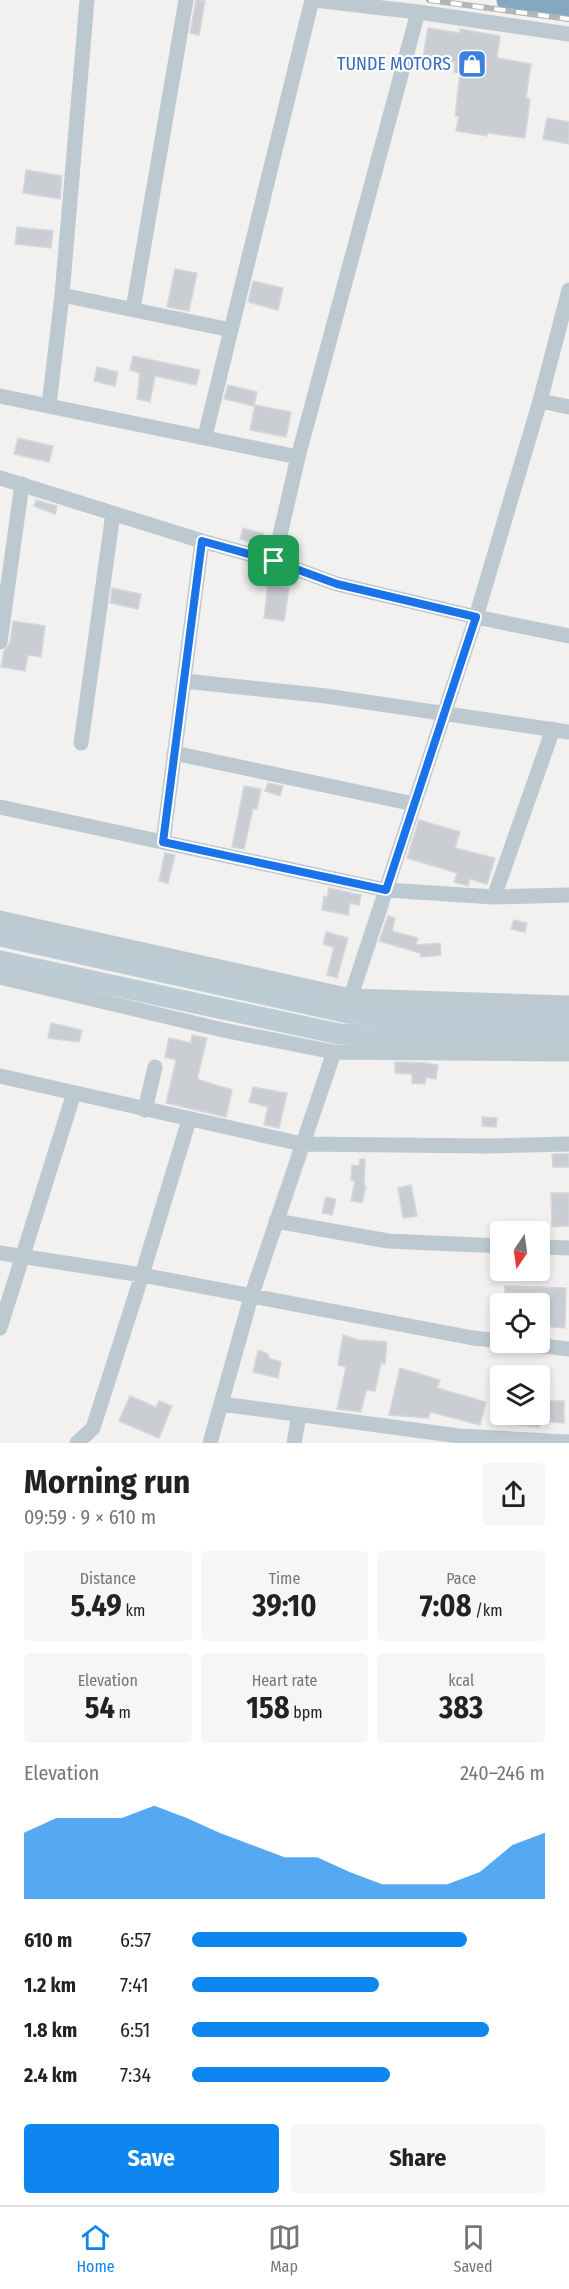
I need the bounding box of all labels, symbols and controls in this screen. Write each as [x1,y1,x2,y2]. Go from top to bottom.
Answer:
shop icon: TUNDE MOTORS [456,48,488,80]
place label: TUNDE MOTORS [337,53,451,75]
pin [248,535,299,586]
icon: arrive [257,544,290,577]
north arrow [490,1221,550,1281]
map controls [490,1221,550,1425]
button: locate [490,1293,550,1353]
button: layers [490,1365,550,1425]
text: Morning run [24,1462,190,1502]
button: share [482,1463,545,1526]
text: 09:59 · 9 × 610 m [24,1505,156,1529]
text: Distance [80,1569,136,1588]
text: Time [269,1569,300,1588]
text: Pace [446,1569,476,1588]
text: 5.49 [70,1588,122,1624]
text: 39:10 [252,1588,317,1624]
text: 7:08 [420,1588,472,1624]
text: km [122,1601,145,1620]
text: /km [472,1601,503,1620]
text: Elevation [78,1671,138,1690]
text: Heart rate [252,1671,317,1690]
text: kcal [448,1671,474,1690]
text: 54 [85,1690,115,1726]
text: 158 [246,1690,290,1726]
text: 383 [439,1690,483,1726]
text: m [115,1703,131,1722]
text: bpm [290,1703,323,1722]
text: Elevation [24,1761,99,1785]
text: 240–246 m [460,1761,545,1785]
text: 610 m [24,1928,72,1952]
text: 6:57 [120,1928,151,1952]
text: 1.2 km [24,1973,76,1997]
text: 7:41 [120,1973,149,1997]
text: 1.8 km [24,2018,77,2042]
text: 6:51 [120,2018,150,2042]
text: 2.4 km [24,2063,77,2087]
text: 7:34 [120,2063,151,2087]
button: Save [24,2124,279,2193]
button: Share [291,2124,545,2193]
tab: Home [76,2221,115,2276]
tab: Map [268,2221,301,2276]
tab: Saved [453,2221,493,2276]

